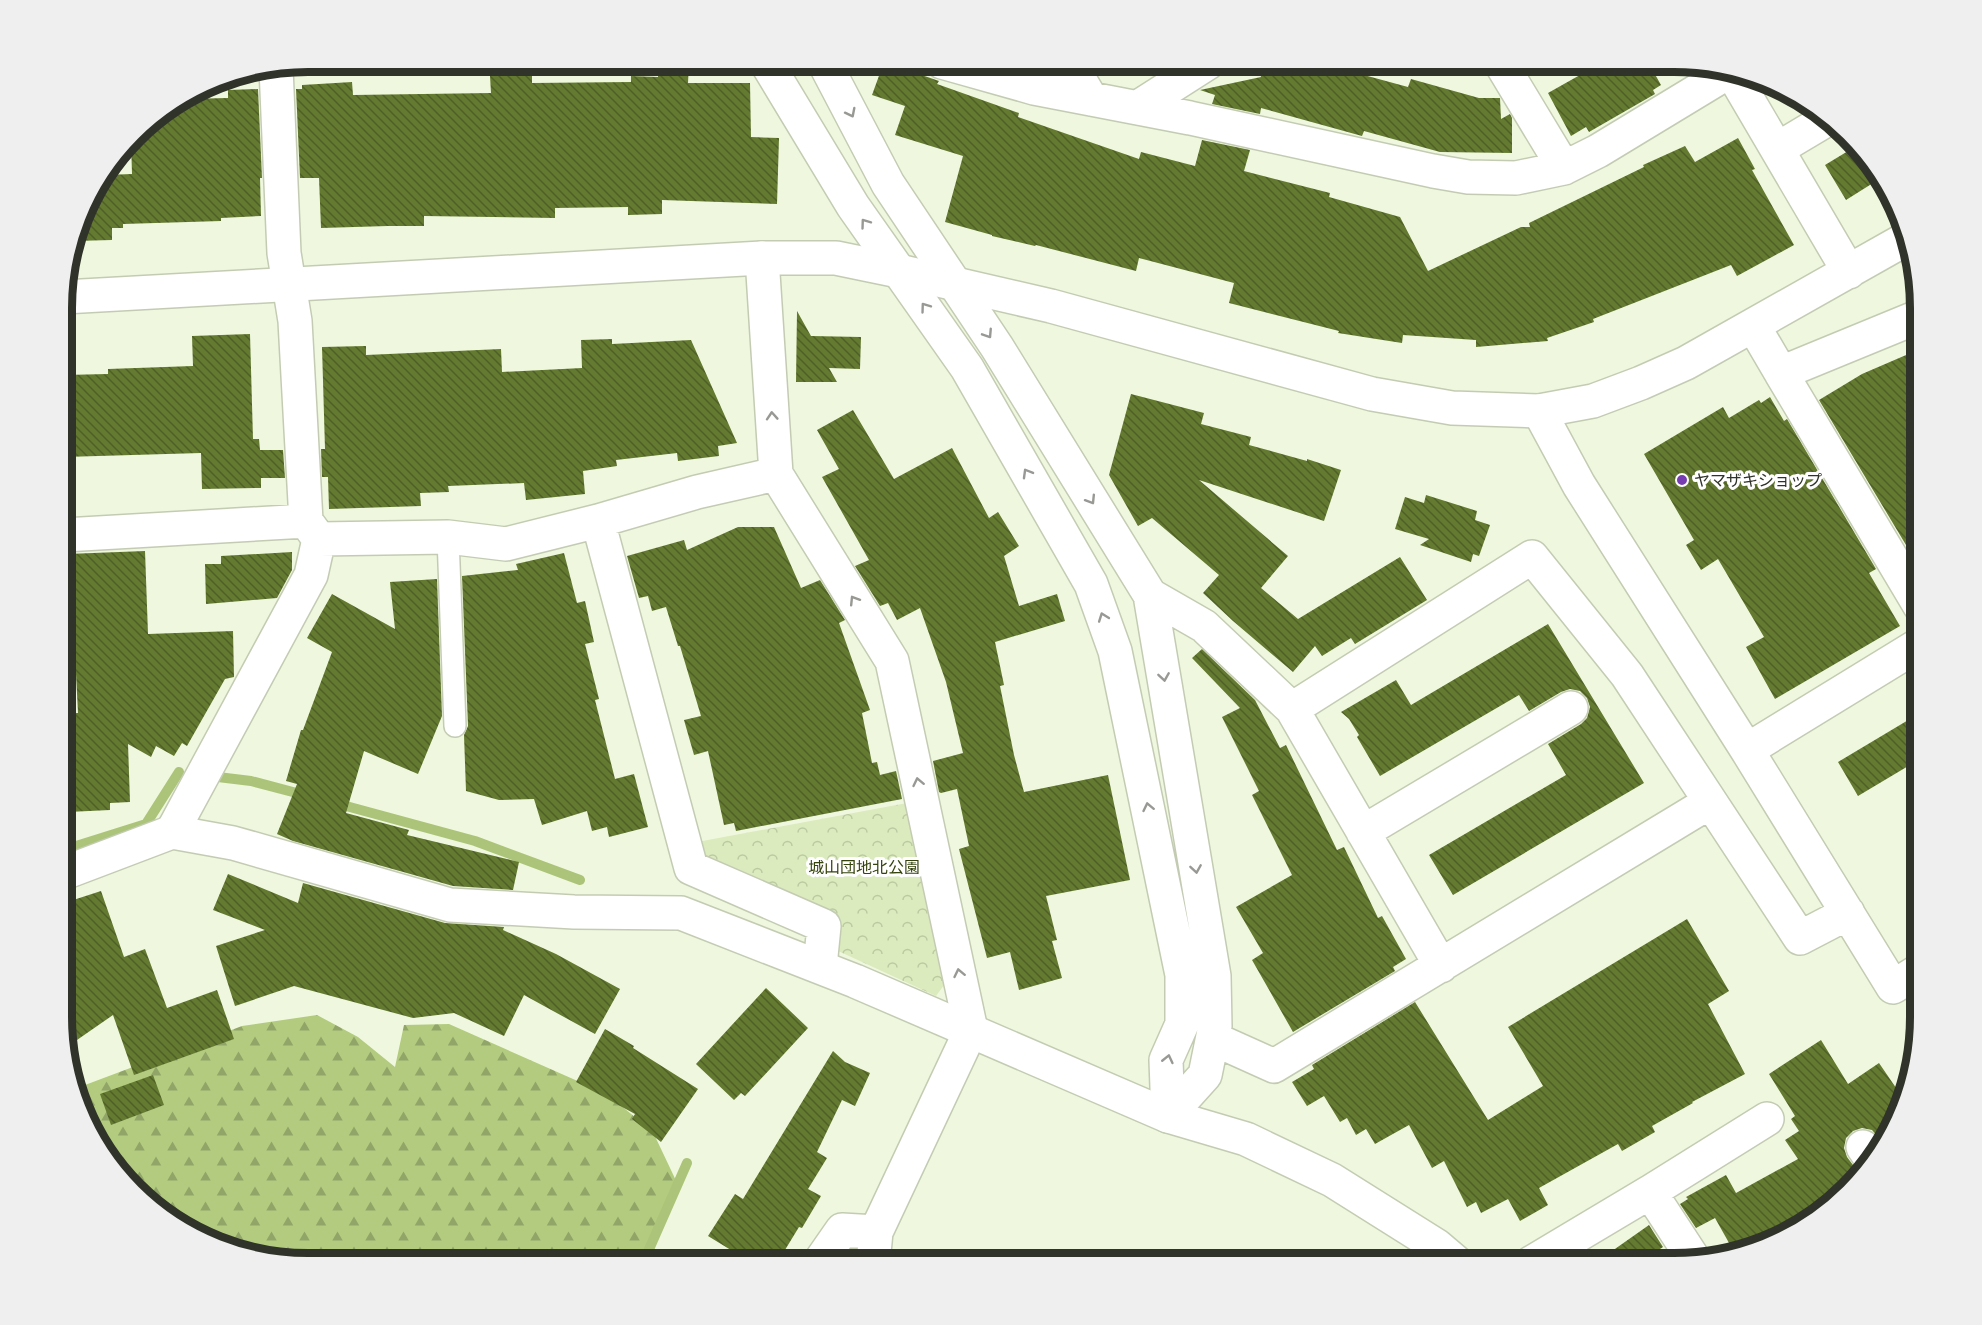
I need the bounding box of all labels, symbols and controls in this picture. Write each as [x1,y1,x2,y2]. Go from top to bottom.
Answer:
one-way arrow [844,107,856,118]
one-way arrow [861,219,872,230]
one-way arrow [921,302,932,313]
one-way arrow [981,328,993,338]
one-way arrow [765,411,778,420]
one-way arrow [1023,469,1034,479]
place label: ヤマザキショップ [1694,471,1822,490]
marker: ヤマザキショップ [1675,473,1689,487]
one-way arrow [1084,494,1096,504]
one-way arrow [850,596,862,606]
one-way arrow [1098,612,1111,623]
one-way arrow [1157,672,1170,682]
one-way arrow [912,777,925,787]
one-way arrow [1142,802,1155,812]
park label: 城山団地北公園 [808,858,920,877]
one-way arrow [1189,864,1202,874]
one-way arrow [953,968,966,978]
one-way arrow [1161,1054,1174,1064]

